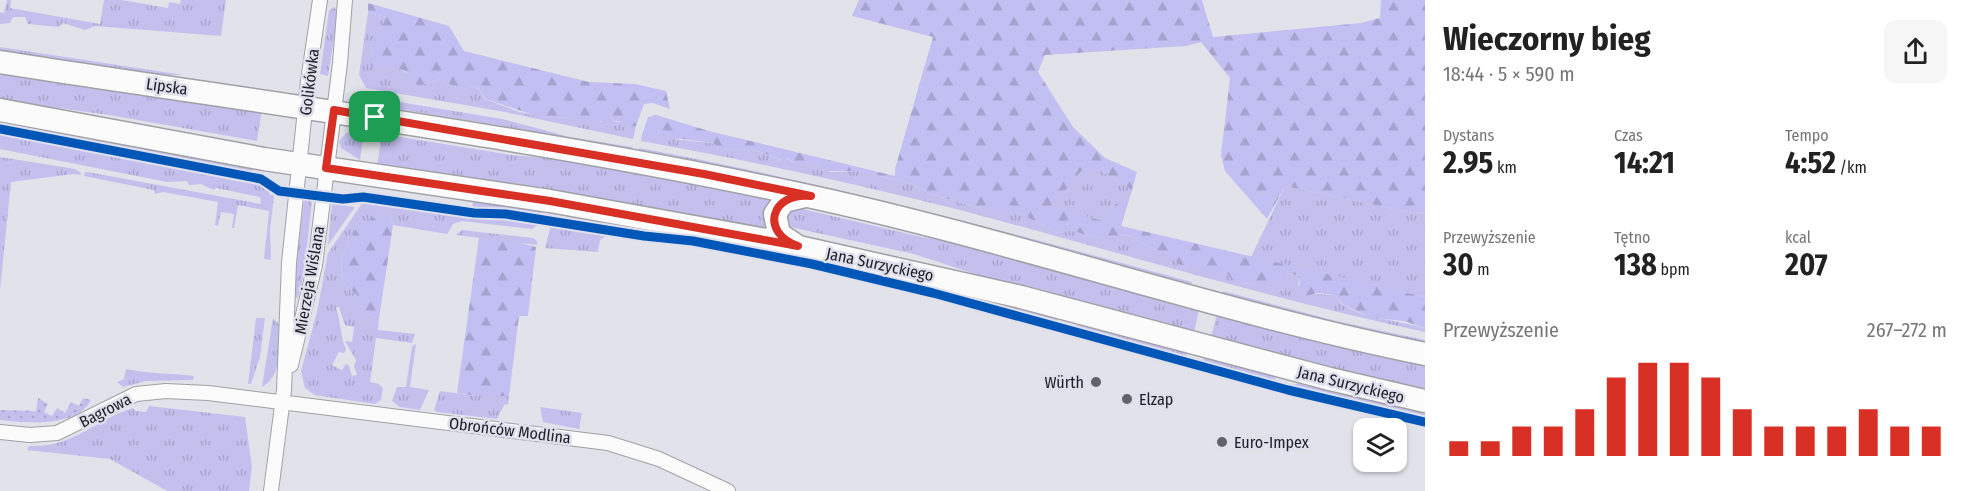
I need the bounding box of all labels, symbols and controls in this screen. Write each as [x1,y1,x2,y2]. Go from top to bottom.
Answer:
text: Wieczorny bieg [1443,19,1651,59]
button: share [1884,20,1947,83]
street label: Golikówka [296,47,323,117]
text: 18:44 · 5 × 590 m [1443,62,1575,86]
street label: Lipska [145,74,189,99]
pin [349,91,400,142]
icon: arrive [358,100,391,133]
text: Dystans [1443,126,1494,145]
text: Czas [1614,126,1643,145]
text: Tempo [1785,126,1829,145]
text: 2.95 [1443,145,1493,181]
text: 14:21 [1614,145,1675,181]
text: 4:52 [1785,145,1836,181]
text: km [1493,158,1517,177]
text: /km [1836,158,1867,177]
street label: Mierzeja Wiślana [291,224,328,336]
text: Przewyższenie [1443,228,1536,247]
text: Tętno [1614,228,1651,247]
text: kcal [1785,228,1811,247]
street label: Jana Surzyckiego [824,244,935,285]
text: 30 [1443,247,1474,283]
text: 138 [1614,247,1657,283]
text: 207 [1785,247,1828,283]
text: m [1474,260,1490,279]
text: bpm [1657,260,1690,279]
text: Przewyższenie [1443,318,1559,342]
text: 267–272 m [1867,318,1947,342]
street label: Jana Surzyckiego [1296,362,1406,407]
place label: Würth [1045,373,1084,392]
marker: Würth [1089,375,1103,389]
street label: Bagrowa [76,389,134,432]
place label: Elzap [1139,390,1173,409]
marker: Elzap [1120,392,1134,406]
street label: Obrońców Modlina [448,414,572,447]
map controls [1353,418,1407,472]
button: layers [1353,418,1407,472]
place label: Euro-Impex [1234,433,1309,452]
marker: Euro-Impex [1215,435,1229,449]

